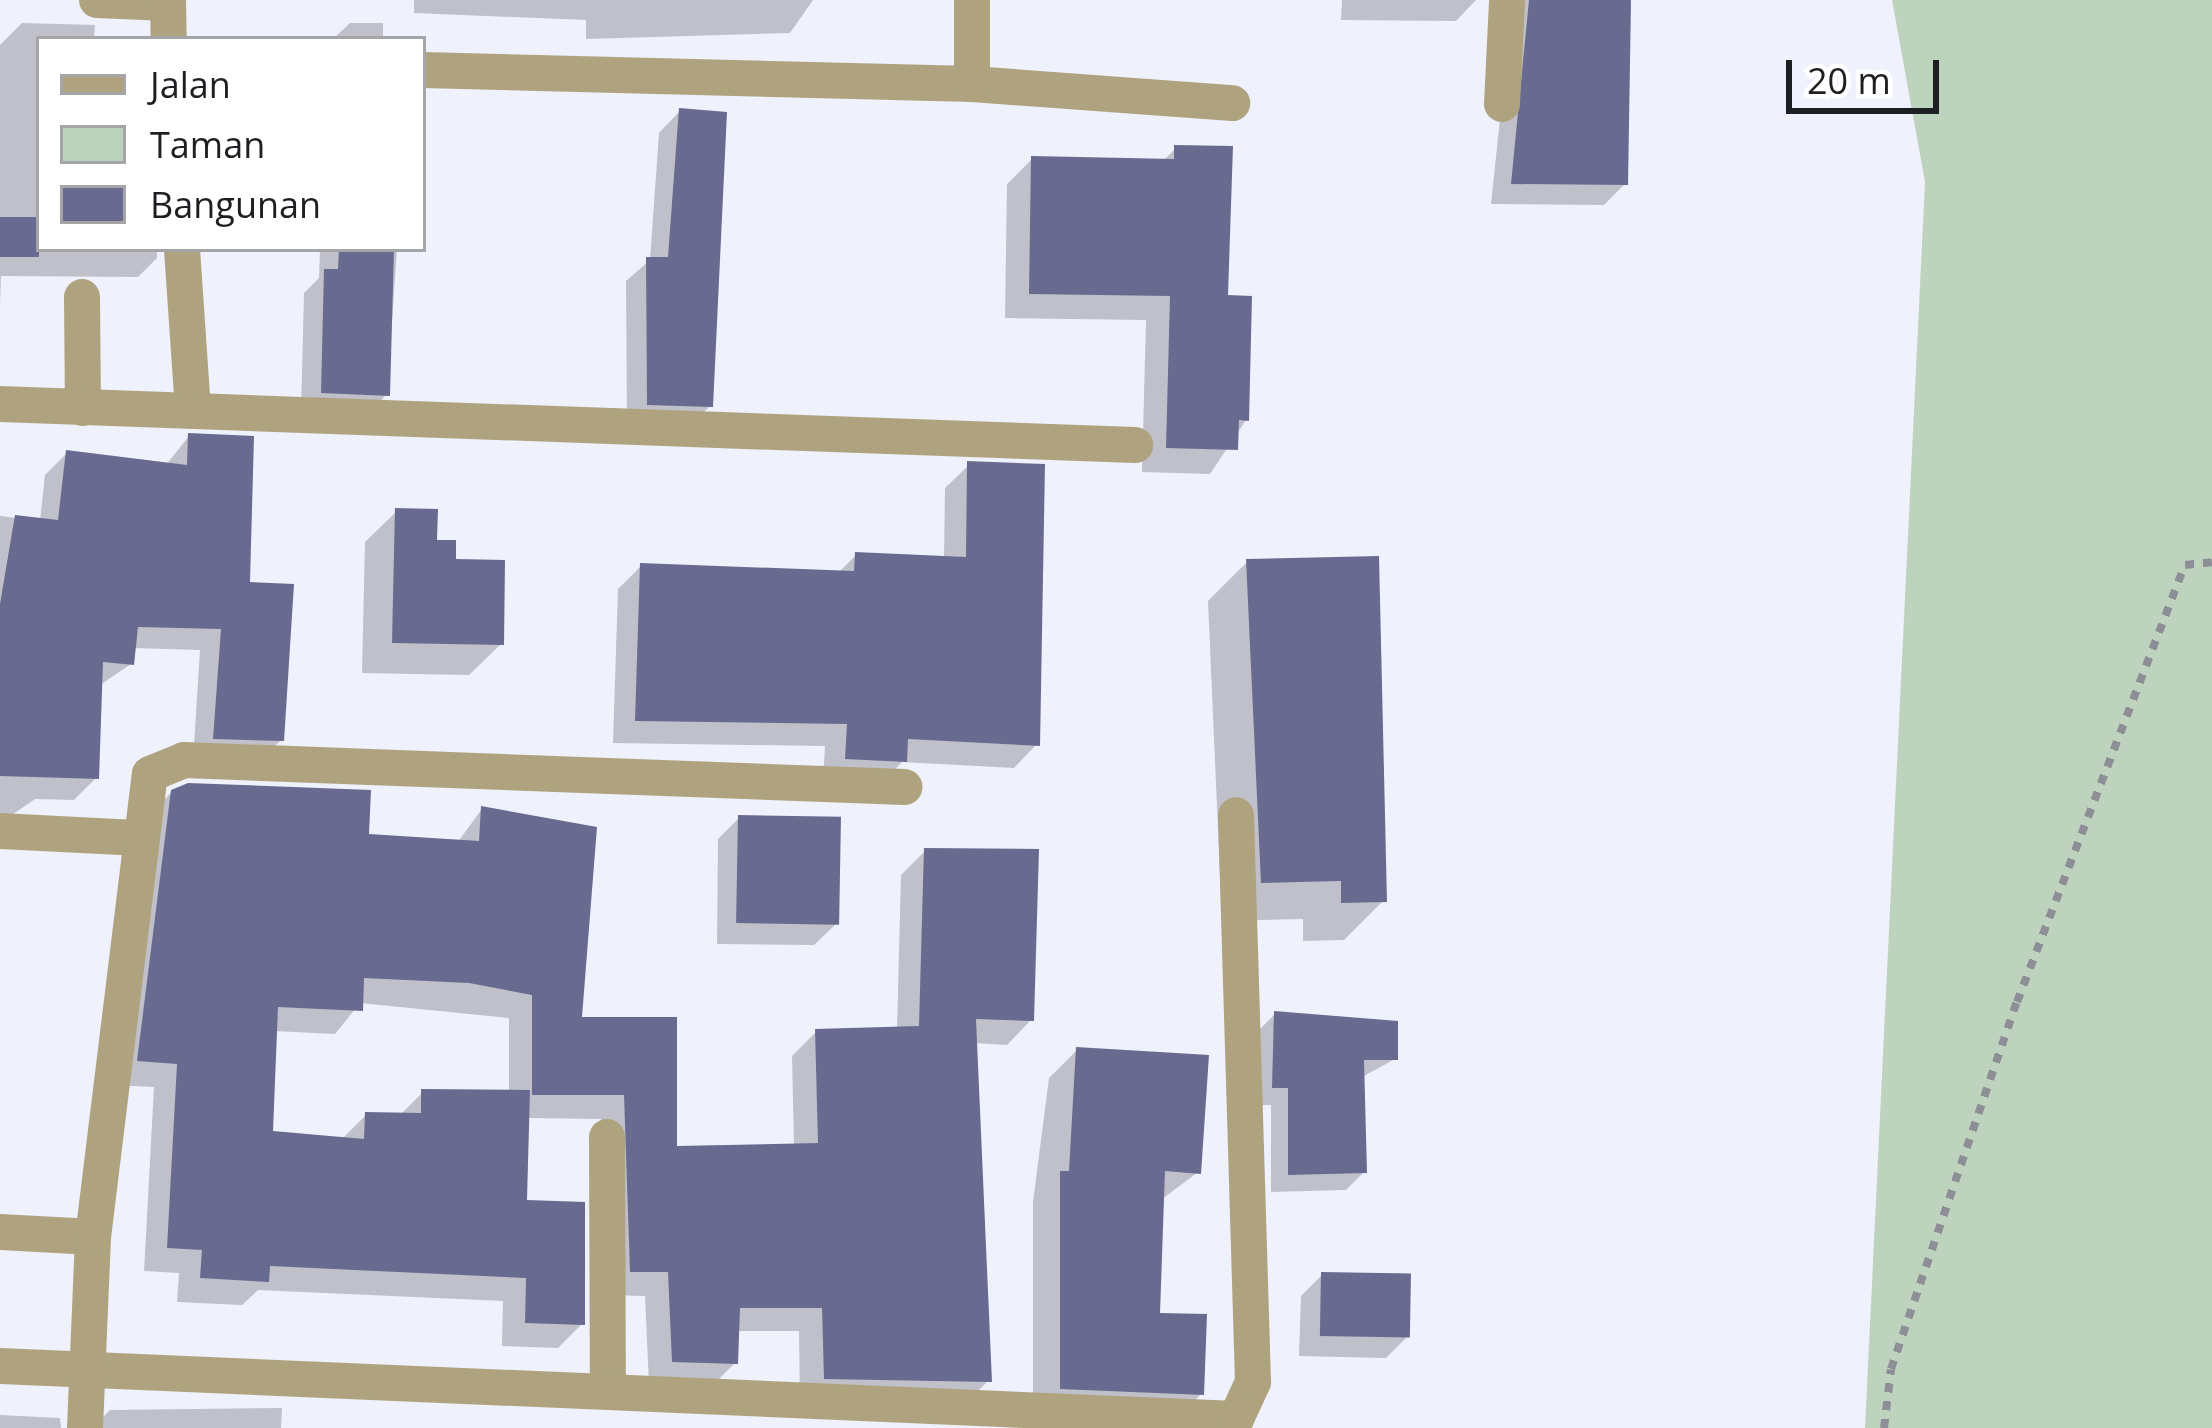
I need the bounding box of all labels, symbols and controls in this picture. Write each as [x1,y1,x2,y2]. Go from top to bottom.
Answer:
legend [36,36,426,252]
scale bar [1792,36,1945,110]
text: 20 m [1807,56,1891,105]
text: Jalan [150,60,231,109]
text: Taman [150,120,265,169]
text: Bangunan [150,180,321,229]

